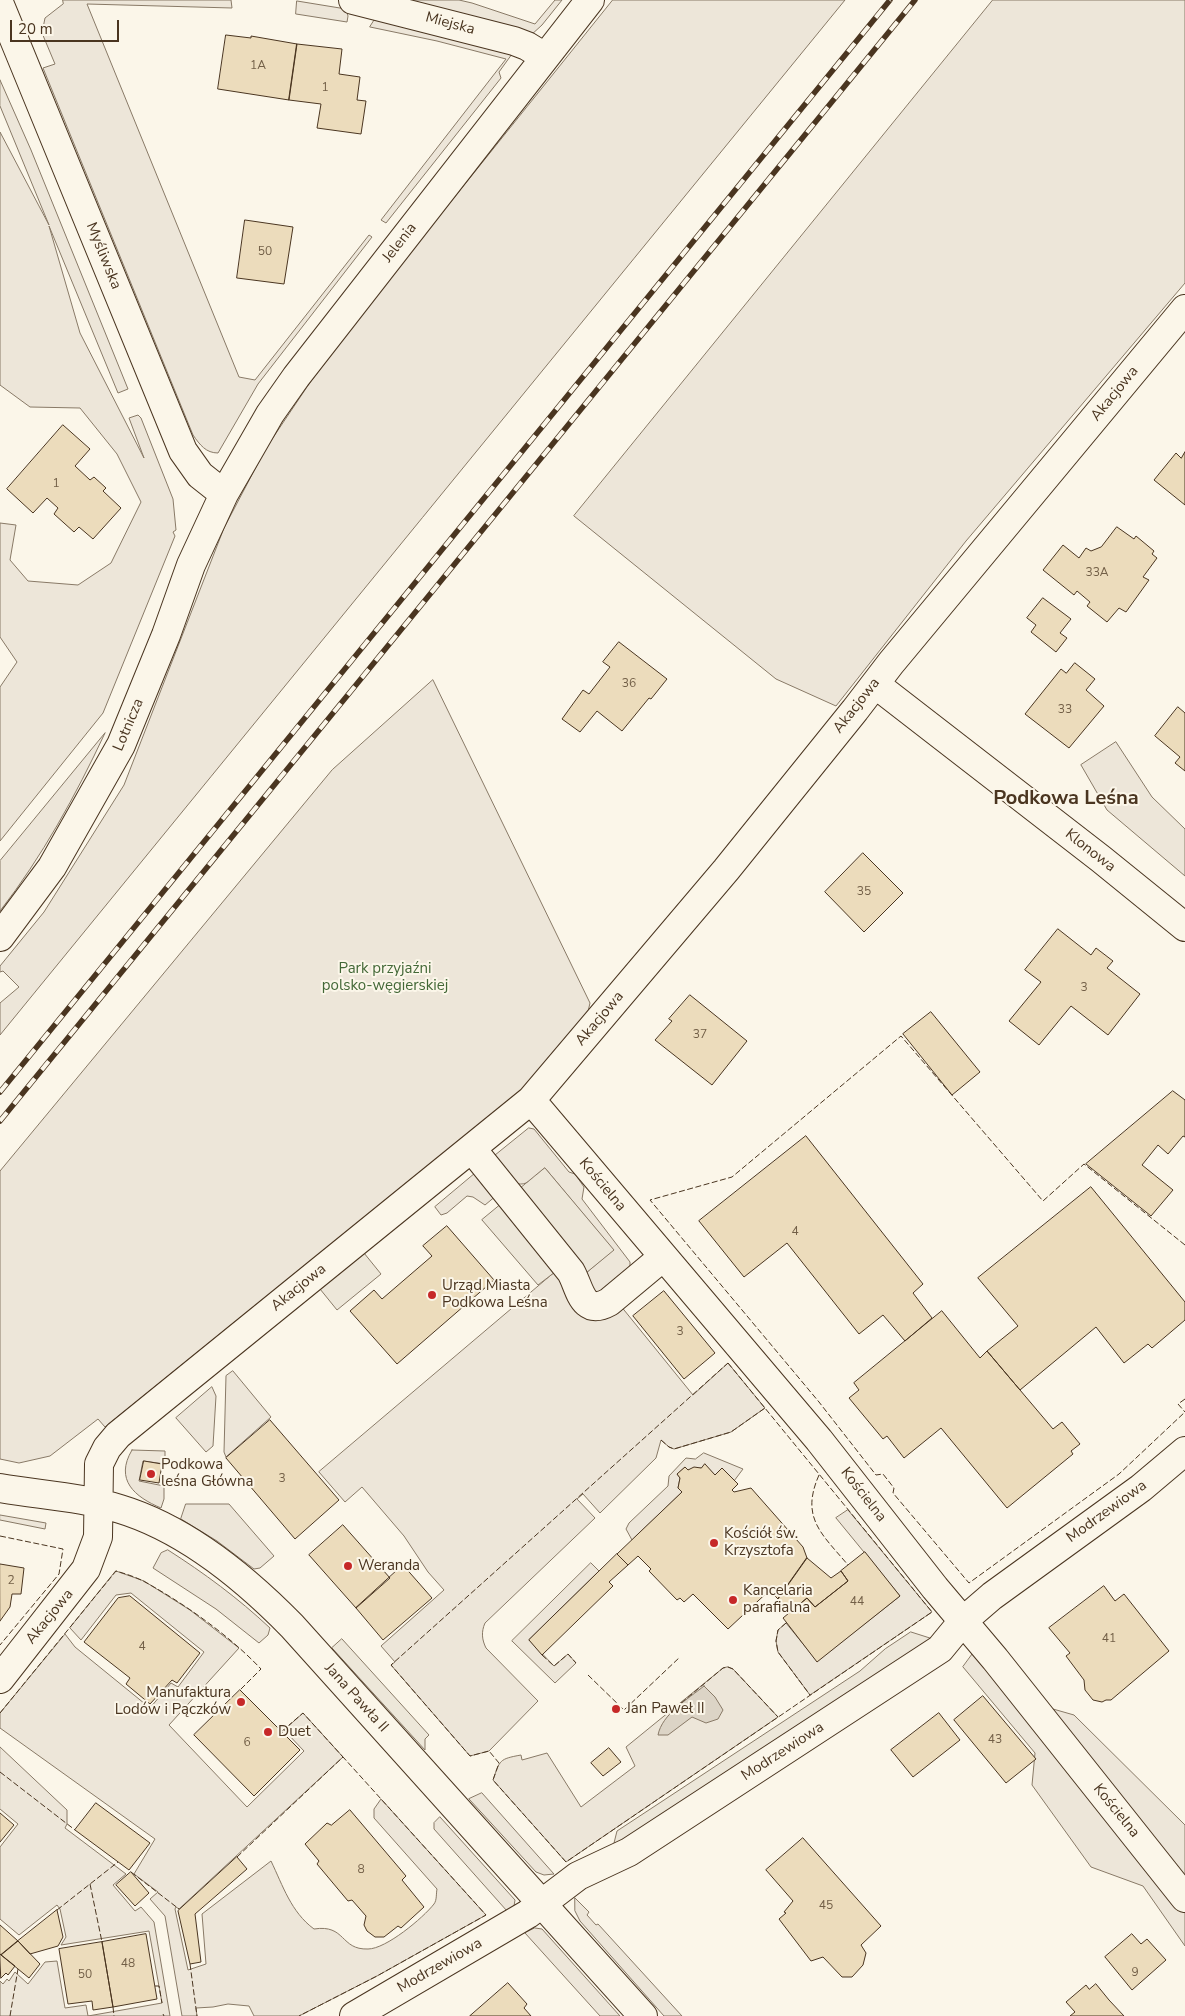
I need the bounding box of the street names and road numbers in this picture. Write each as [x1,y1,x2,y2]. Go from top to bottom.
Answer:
street label: Miejska [423,9,477,39]
street label: Myśliwska [81,220,125,292]
street label: Jelenia [379,220,421,266]
street label: Akacjowa [1087,363,1143,425]
street label: Akacjowa [830,675,884,737]
street label: Lotnicza [110,696,148,754]
street label: Klonowa [1061,826,1119,876]
street label: Akacjowa [572,988,628,1050]
street label: Kościelna [575,1155,629,1215]
street label: Akacjowa [268,1260,330,1316]
street label: Kościelna [836,1464,890,1526]
street label: Modrzewiowa [1063,1477,1151,1547]
street label: Akacjowa [22,1586,78,1648]
street label: Jana Pawła II [320,1660,392,1736]
street label: Modrzewiowa [738,1719,828,1785]
street label: Kościelna [1089,1780,1143,1842]
street label: Modrzewiowa [394,1935,486,1997]

